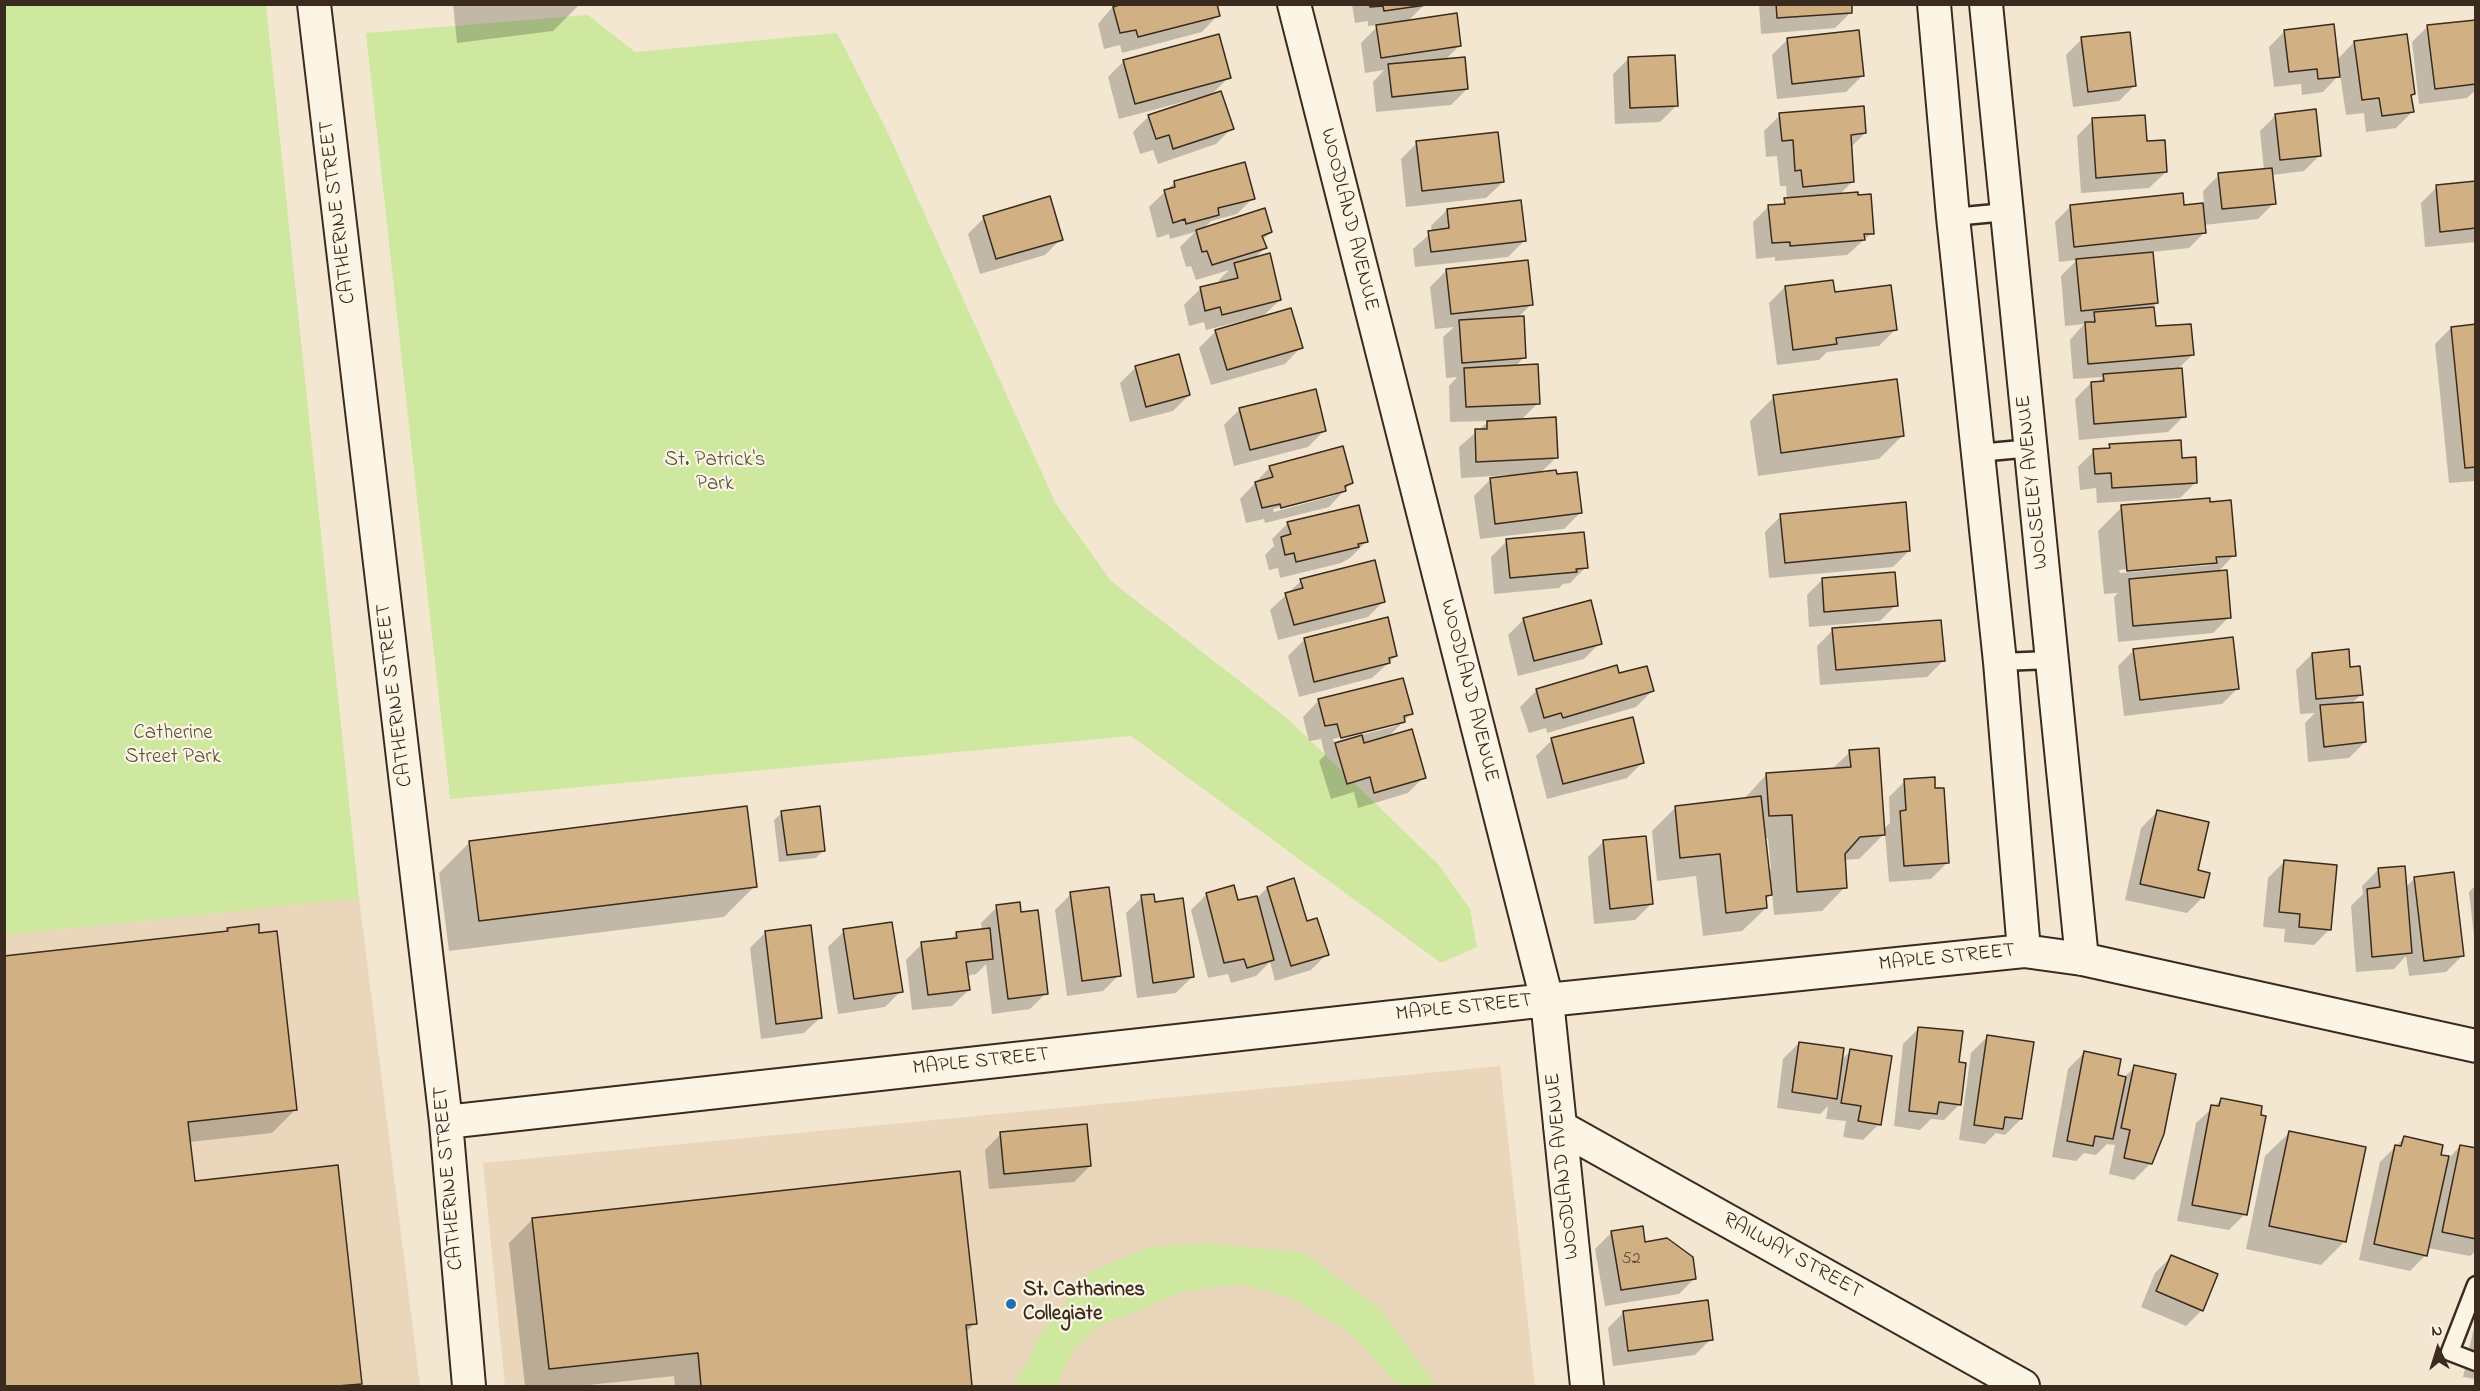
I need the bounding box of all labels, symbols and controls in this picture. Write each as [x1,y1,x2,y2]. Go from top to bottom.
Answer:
street label: CATHERINE STREET [315,119,363,305]
street label: WOODLAND AVENUE [1313,126,1383,314]
street label: WOLSELEY AVENUE [2012,394,2056,570]
park label: St. Patrick's Park [664,449,766,499]
street label: WOODLAND AVENUE [1433,597,1503,785]
street label: CATHERINE STREET [372,602,420,788]
park label: Catherine Street Park [125,722,221,772]
street label: MAPLE STREET [1878,939,2016,979]
street label: MAPLE STREET [1395,989,1533,1029]
street label: MAPLE STREET [912,1043,1050,1083]
street label: WOODLAND AVENUE [1542,1071,1586,1261]
street label: CATHERINE STREET [429,1085,471,1271]
street label: RAILWAY STREET [1718,1208,1866,1306]
house number: 52 [1621,1249,1641,1271]
place label: St. Catharines Collegiate [1023,1279,1145,1329]
marker: St. Catharines Collegiate [1004,1297,1018,1311]
north arrow [2408,1319,2468,1379]
text: N [2431,1319,2443,1343]

